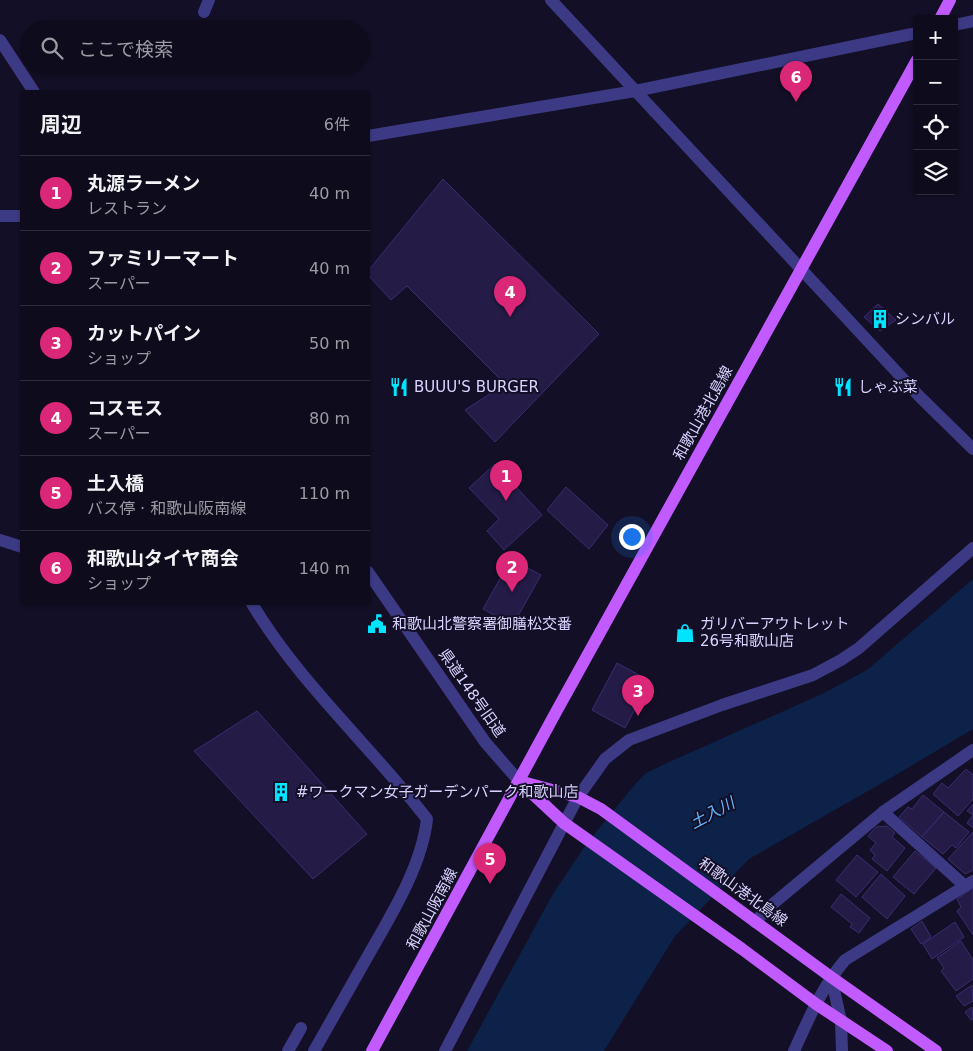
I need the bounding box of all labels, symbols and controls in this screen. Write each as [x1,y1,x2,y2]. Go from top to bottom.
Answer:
map controls [913,15,958,195]
button: + [913,15,958,60]
search box [20,20,370,75]
icon: search [38,34,66,62]
text: ここで検索 [78,38,173,60]
button: − [913,60,958,105]
pin: 6 [780,61,812,102]
button: locate [913,105,958,150]
text: 周辺 [40,113,82,137]
text: 6件 [324,115,350,134]
button: layers [913,150,958,195]
text: 丸源ラーメン [87,172,200,194]
text: 1 [50,184,62,203]
text: 40 m [309,184,350,203]
text: レストラン [87,199,167,218]
text: ファミリーマート [87,247,239,269]
text: 2 [50,259,62,278]
text: 40 m [309,259,350,278]
text: スーパー [87,274,151,293]
pin: 4 [494,276,526,317]
building icon: シンバル [869,308,891,330]
place label: シンバル [895,310,955,328]
text: カットパイン [87,322,201,344]
text: 3 [50,334,62,353]
text: 50 m [309,334,350,353]
text: ショップ [87,349,151,368]
street label: 和歌山港北島線 [670,363,736,463]
restaurant icon: BUUU'S BURGER [388,376,410,398]
restaurant icon: しゃぶ菜 [832,376,854,398]
place label: BUUU'S BURGER [414,378,539,396]
place label: しゃぶ菜 [858,378,918,396]
text: コスモス [87,397,163,419]
text: 4 [50,409,62,428]
text: 80 m [309,409,350,428]
text: スーパー [87,424,151,443]
pin: 1 [490,460,522,501]
text: 土入橋 [87,472,144,494]
text: 5 [50,484,62,503]
text: 110 m [299,484,350,503]
text: バス停 · 和歌山阪南線 [87,499,246,518]
your location [619,524,645,550]
text: 和歌山タイヤ商会 [87,547,238,569]
pin: 2 [496,551,528,592]
text: 6 [50,559,62,578]
text: 140 m [299,559,350,578]
text: ショップ [87,574,151,593]
public building icon: 和歌山北警察署御膳松交番 [366,613,388,635]
place label: 和歌山北警察署御膳松交番 [392,615,572,633]
place label: ガリバーアウトレット 26号和歌山店 [700,615,849,650]
shop icon: ガリバーアウトレット 26号和歌山店 [674,622,696,644]
street label: 県道148号旧道 [435,645,509,741]
pin: 3 [622,675,654,716]
building icon: #ワークマン女子ガーデンパーク和歌山店 [270,781,292,803]
place label: #ワークマン女子ガーデンパーク和歌山店 [296,783,579,801]
water label: 土入川 [686,792,739,833]
pin: 5 [474,843,506,884]
street label: 和歌山港北島線 [695,854,791,930]
street label: 和歌山阪南線 [403,865,461,953]

